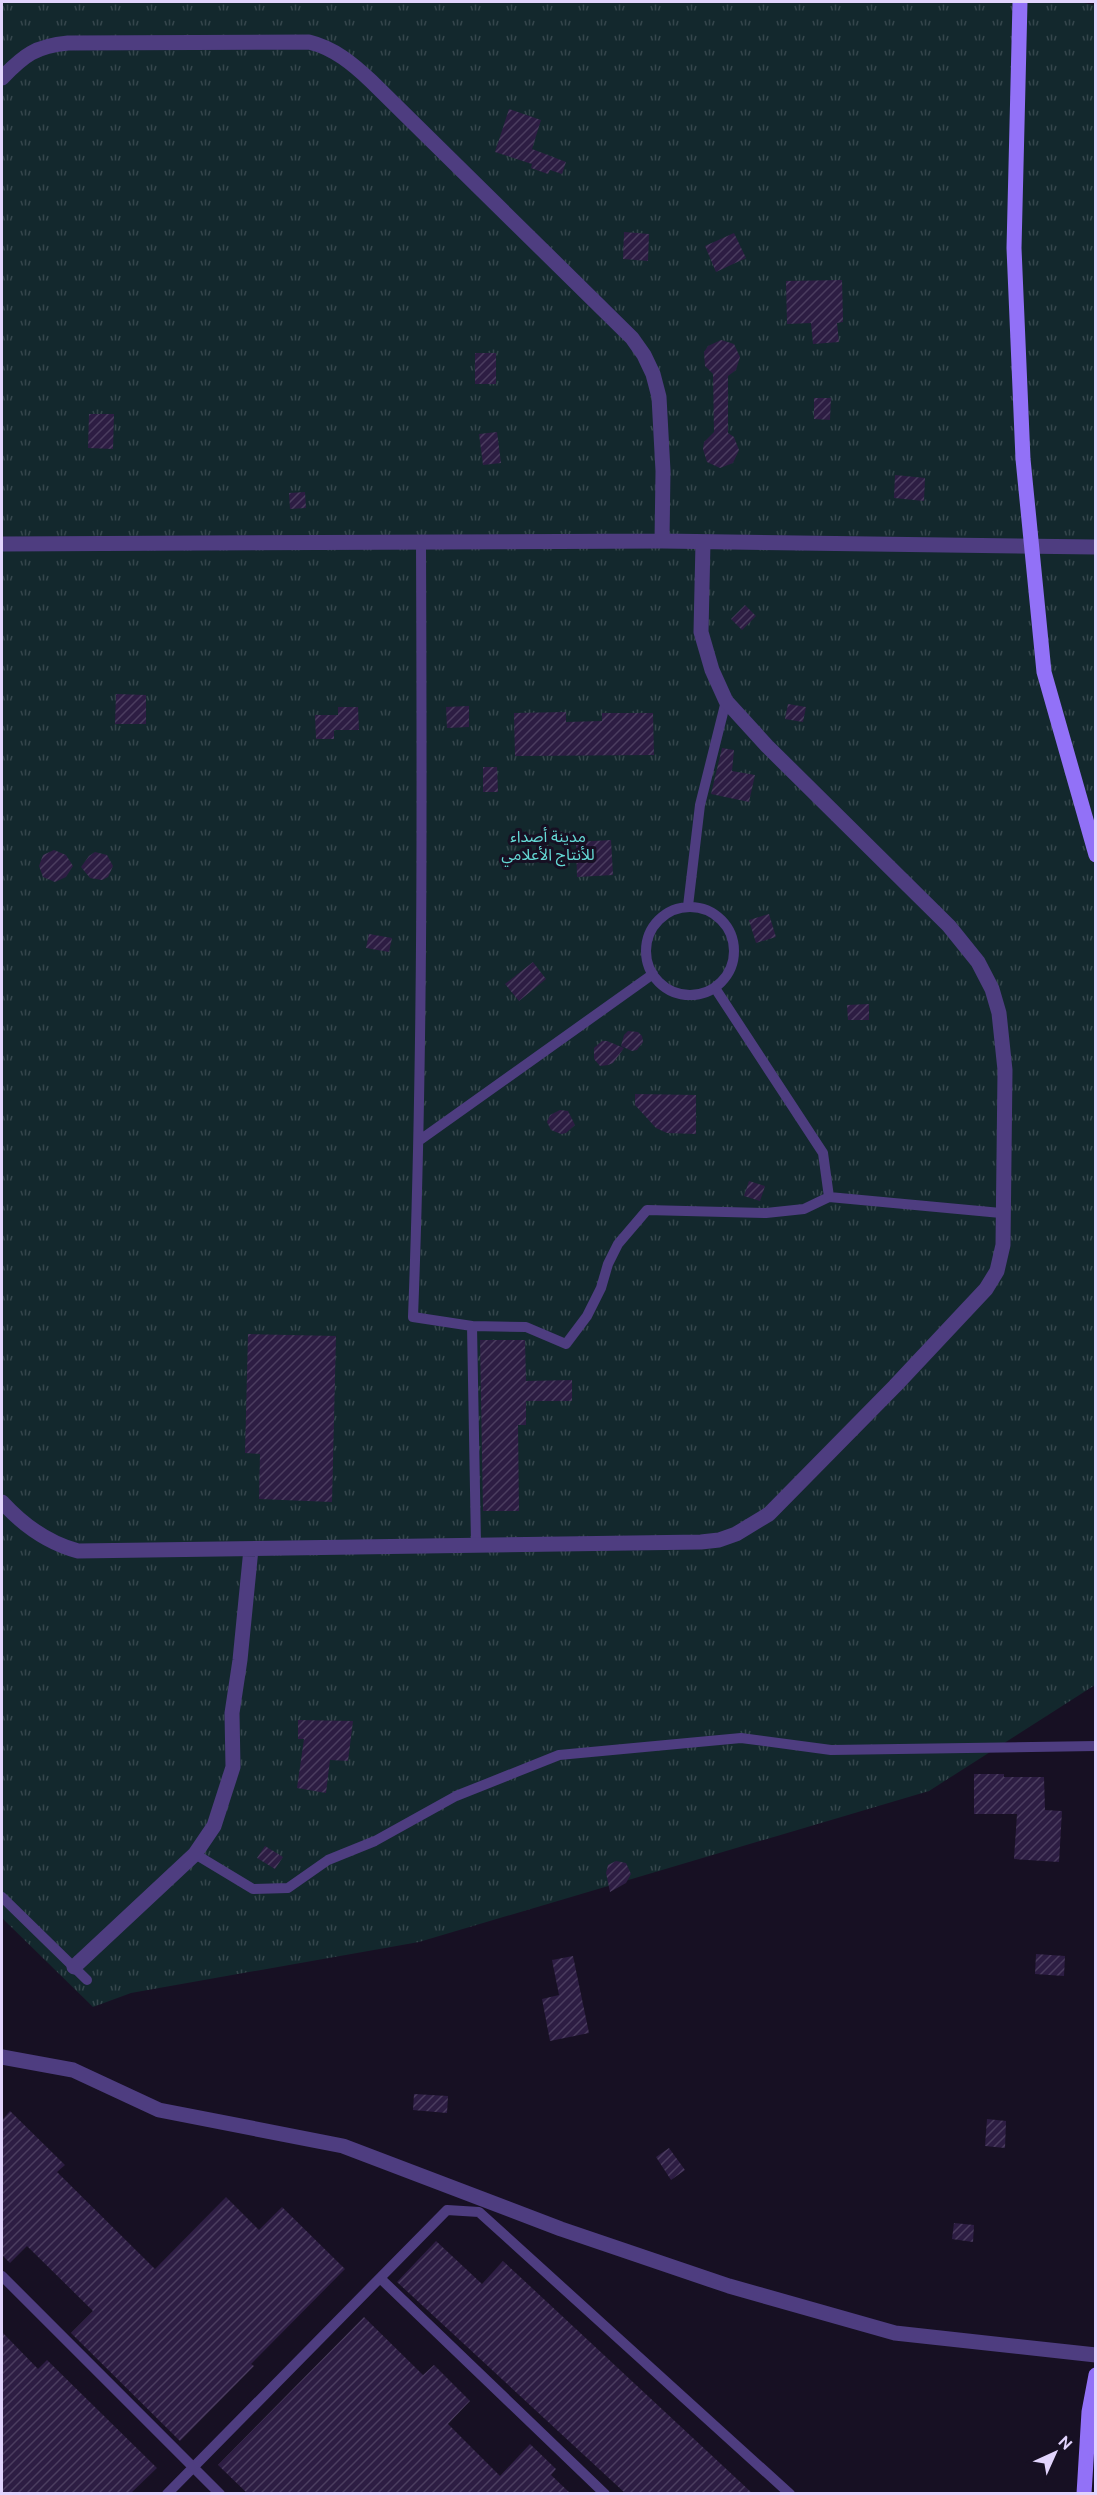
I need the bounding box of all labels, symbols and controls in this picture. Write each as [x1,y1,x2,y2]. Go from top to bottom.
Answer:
park label: مدينة أصداء للأنتاج الأعلامي [501,827,595,867]
north arrow [1025,2423,1085,2483]
text: N [1055,2432,1076,2453]

